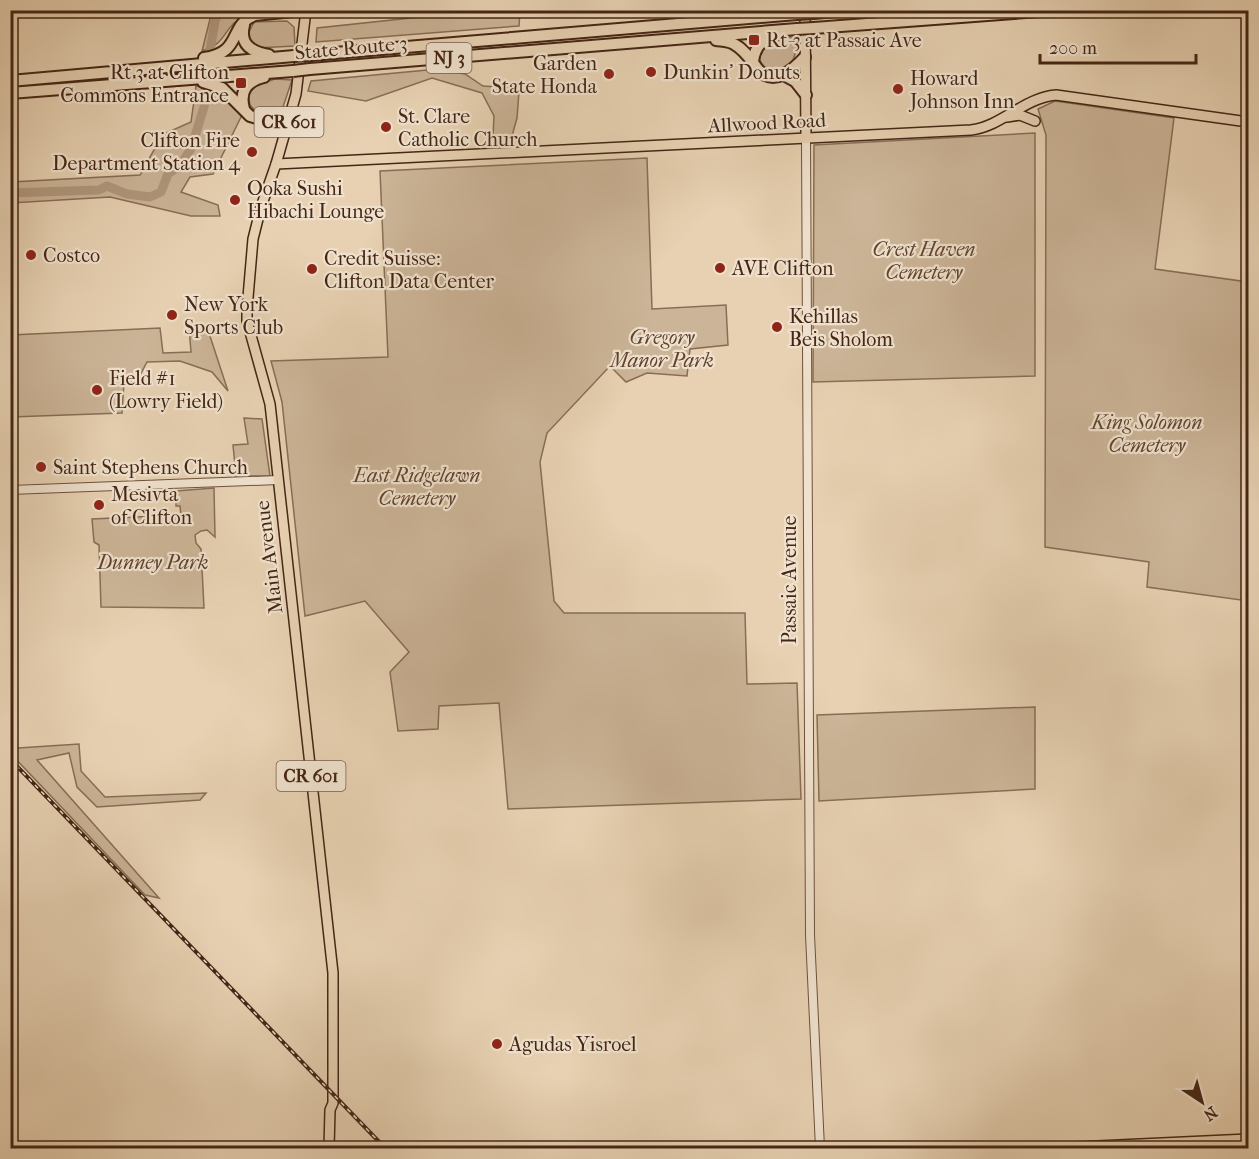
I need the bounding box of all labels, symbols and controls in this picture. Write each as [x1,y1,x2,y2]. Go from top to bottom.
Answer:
scale bar [1040,27,1196,65]
place label: Rt-3 at Passaic Ave [766,29,922,52]
street label: State Route 3 [294,32,408,64]
marker: Rt-3 at Passaic Ave [747,33,761,47]
text: 200 m [1049,38,1097,59]
road number: NJ 3 [426,43,472,73]
place label: Garden State Honda [492,52,598,98]
place label: Rt 3 at Clifton Commons Entrance [60,61,229,107]
place label: Dunkin' Donuts [663,61,800,84]
marker: Dunkin' Donuts [644,65,658,79]
marker: Garden State Honda [602,67,616,81]
place label: Howard Johnson Inn [908,67,1015,113]
marker: Rt 3 at Clifton Commons Entrance [234,76,248,90]
marker: Howard Johnson Inn [891,82,905,96]
place label: St. Clare Catholic Church [398,105,538,151]
road number: CR 601 [254,107,324,137]
street label: Allwood Road [706,108,828,138]
marker: St. Clare Catholic Church [379,120,393,134]
place label: Clifton Fire Department Station 4 [52,129,241,175]
marker: Clifton Fire Department Station 4 [245,145,259,159]
place label: Ooka Sushi Hibachi Lounge [247,177,384,223]
marker: Ooka Sushi Hibachi Lounge [228,193,242,207]
park label: Crest Haven Cemetery [872,238,976,284]
place label: Costco [43,244,100,267]
place label: Credit Suisse: Clifton Data Center [324,247,495,293]
marker: Costco [24,248,38,262]
place label: AVE Clifton [731,257,834,280]
marker: AVE Clifton [713,261,727,275]
marker: Credit Suisse: Clifton Data Center [305,262,319,276]
place label: New York Sports Club [184,293,283,339]
place label: Kehillas Beis Sholom [789,305,893,351]
marker: New York Sports Club [165,308,179,322]
marker: Kehillas Beis Sholom [770,320,784,334]
park label: Gregory Manor Park [608,326,714,372]
place label: Field #1 (Lowry Field) [109,367,223,413]
marker: Field #1 (Lowry Field) [90,383,104,397]
park label: King Solomon Cemetery [1089,411,1203,457]
place label: Saint Stephens Church [53,456,249,479]
marker: Saint Stephens Church [34,460,48,474]
park label: East Ridgelawn Cemetery [352,464,481,510]
place label: Mesivta of Clifton [111,483,193,529]
marker: Mesivta of Clifton [92,498,106,512]
street label: Main Avenue [251,499,287,615]
street label: Passaic Avenue [778,516,801,644]
park label: Dunney Park [95,551,209,574]
road number: CR 601 [276,761,346,791]
place label: Agudas Yisroel [508,1033,637,1056]
marker: Agudas Yisroel [490,1037,504,1051]
north arrow [1172,1072,1232,1132]
text: N [1199,1102,1221,1125]

